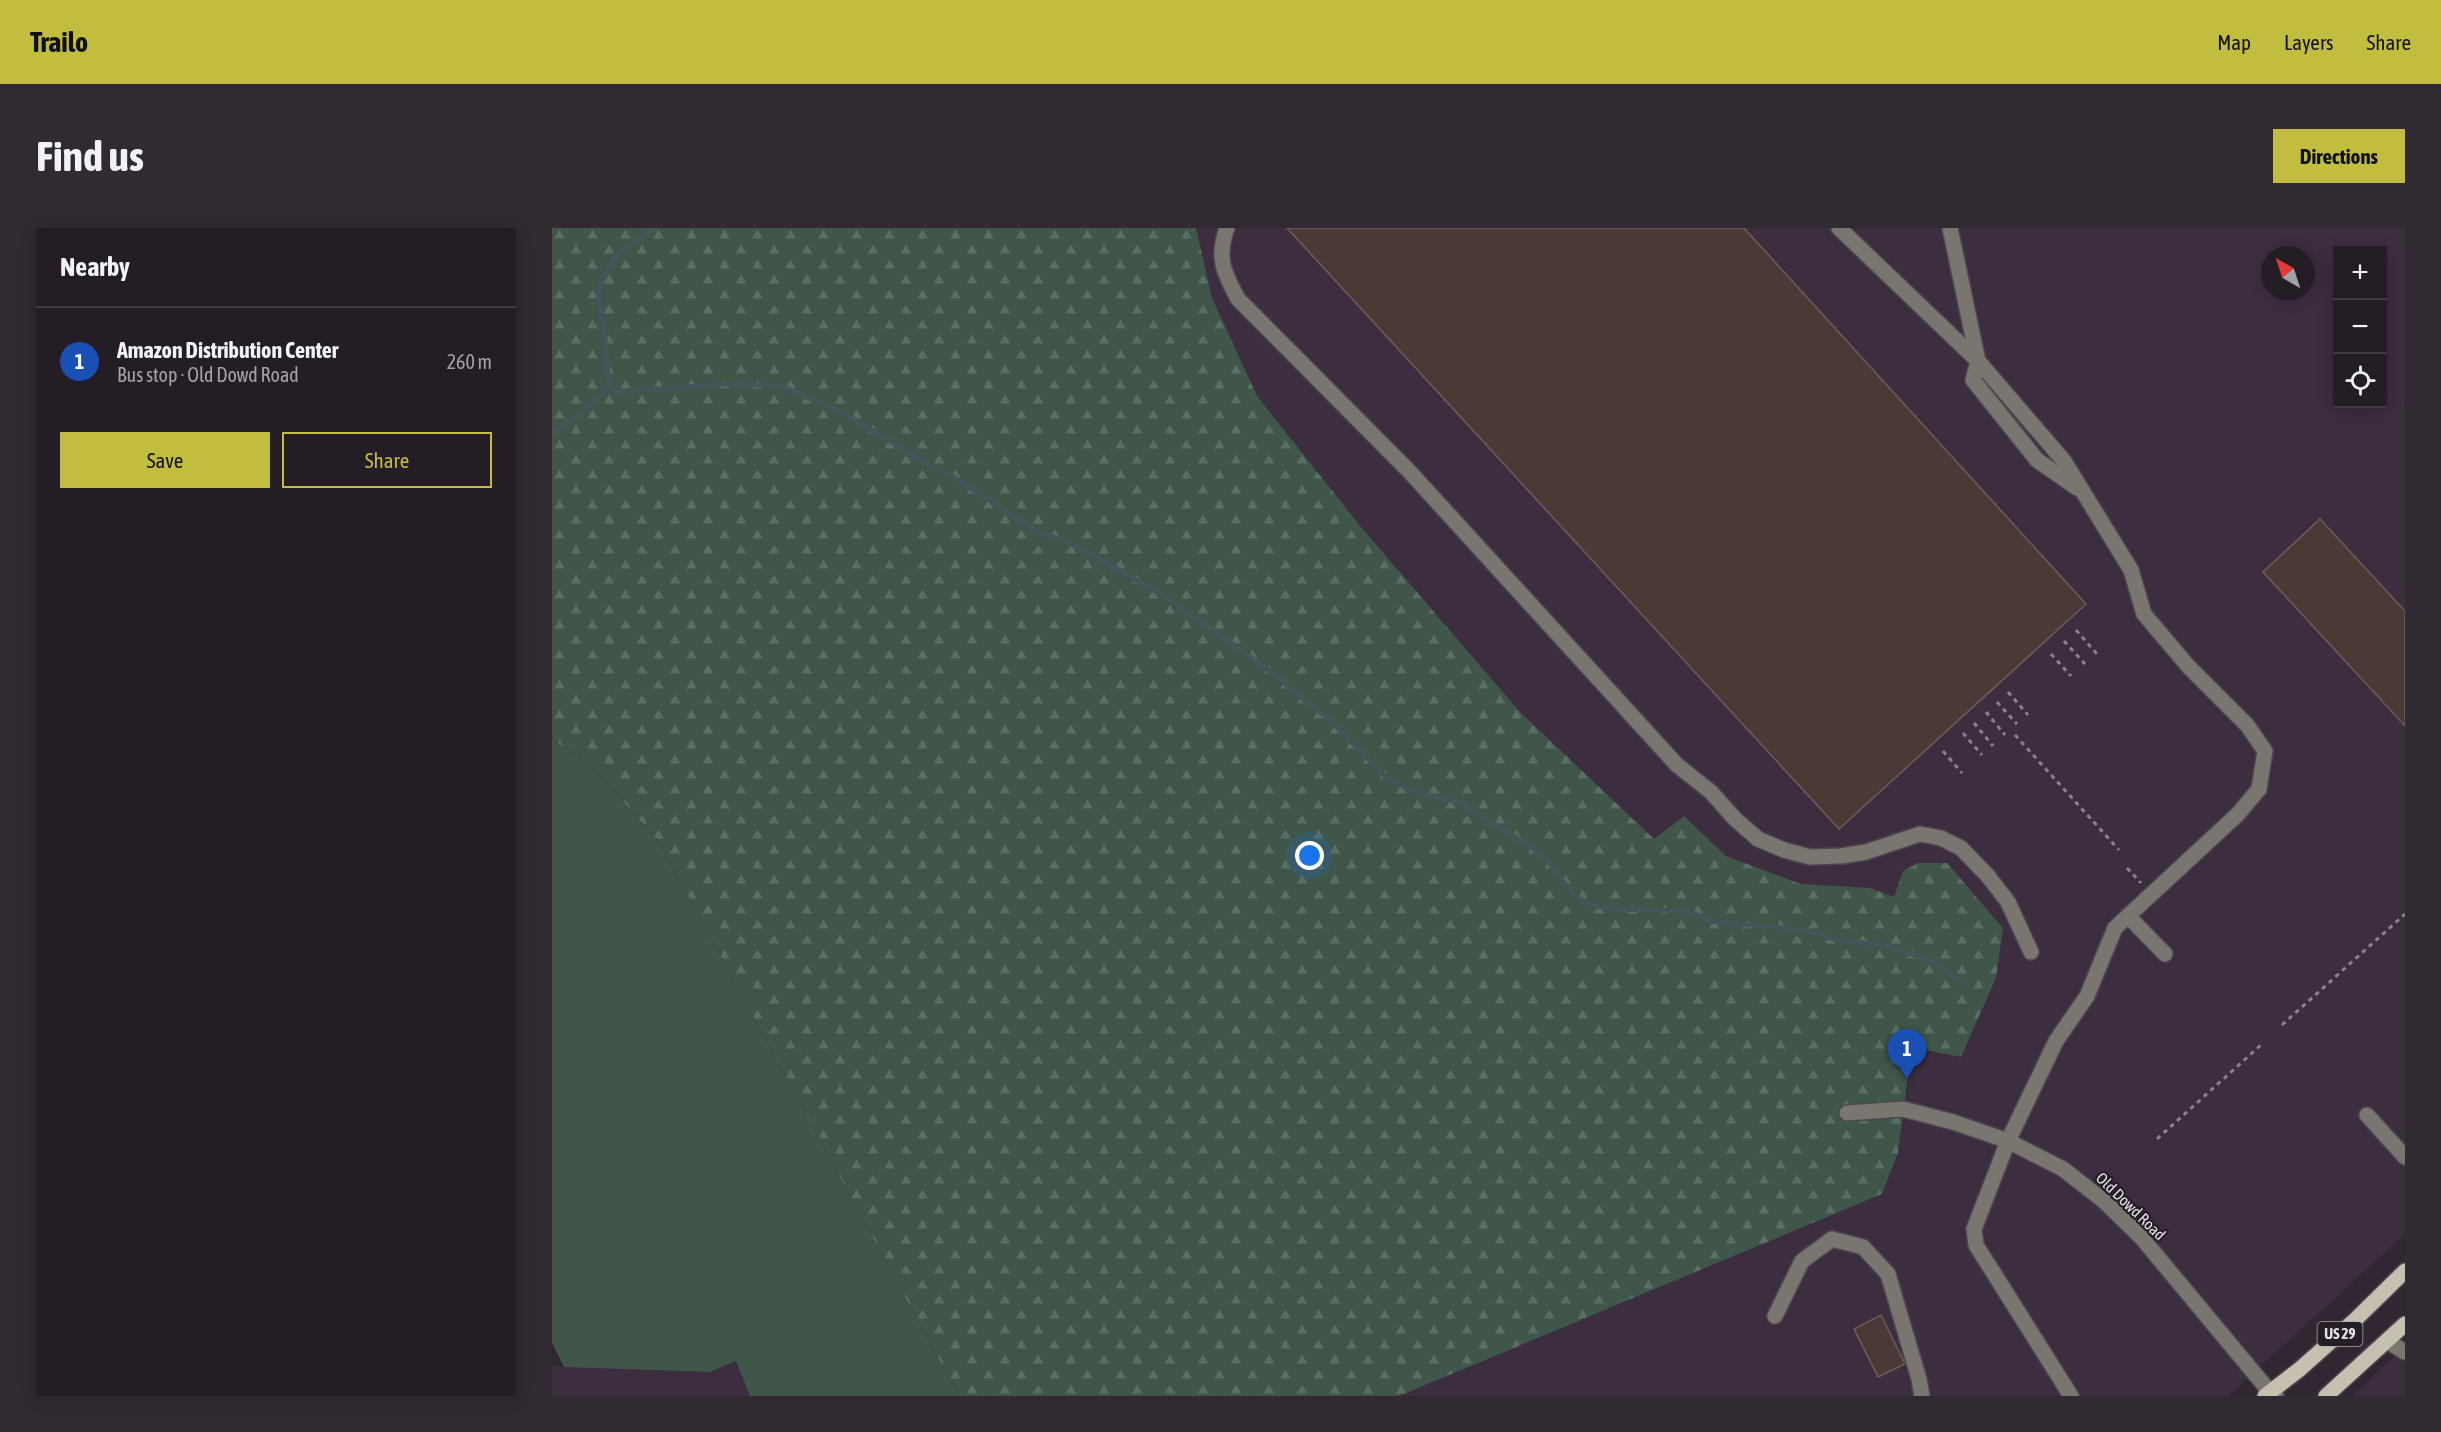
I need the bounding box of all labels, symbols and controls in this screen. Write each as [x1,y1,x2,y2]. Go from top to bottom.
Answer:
text: Trailo [30,26,88,58]
text: Map [2217,30,2251,54]
text: Layers [2284,30,2334,54]
text: Share [2367,30,2411,54]
button: Directions [2273,129,2405,183]
text: Find us [36,132,144,180]
north arrow [2261,246,2315,300]
map controls [2333,246,2387,408]
button: + [2333,246,2387,300]
text: Nearby [60,252,130,282]
button: − [2333,300,2387,354]
text: Amazon Distribution Center [117,337,338,363]
text: 1 [75,350,84,373]
text: 260 m [447,350,492,373]
button: locate [2333,354,2387,408]
text: Bus stop · Old Dowd Road [117,363,299,386]
button: Save [60,432,270,488]
button: Share [282,432,492,488]
your location [1295,841,1324,870]
pin: 1 [1888,1030,1926,1079]
street label: Old Dowd Road [2093,1169,2169,1243]
road number: US 29 [2318,1322,2362,1346]

